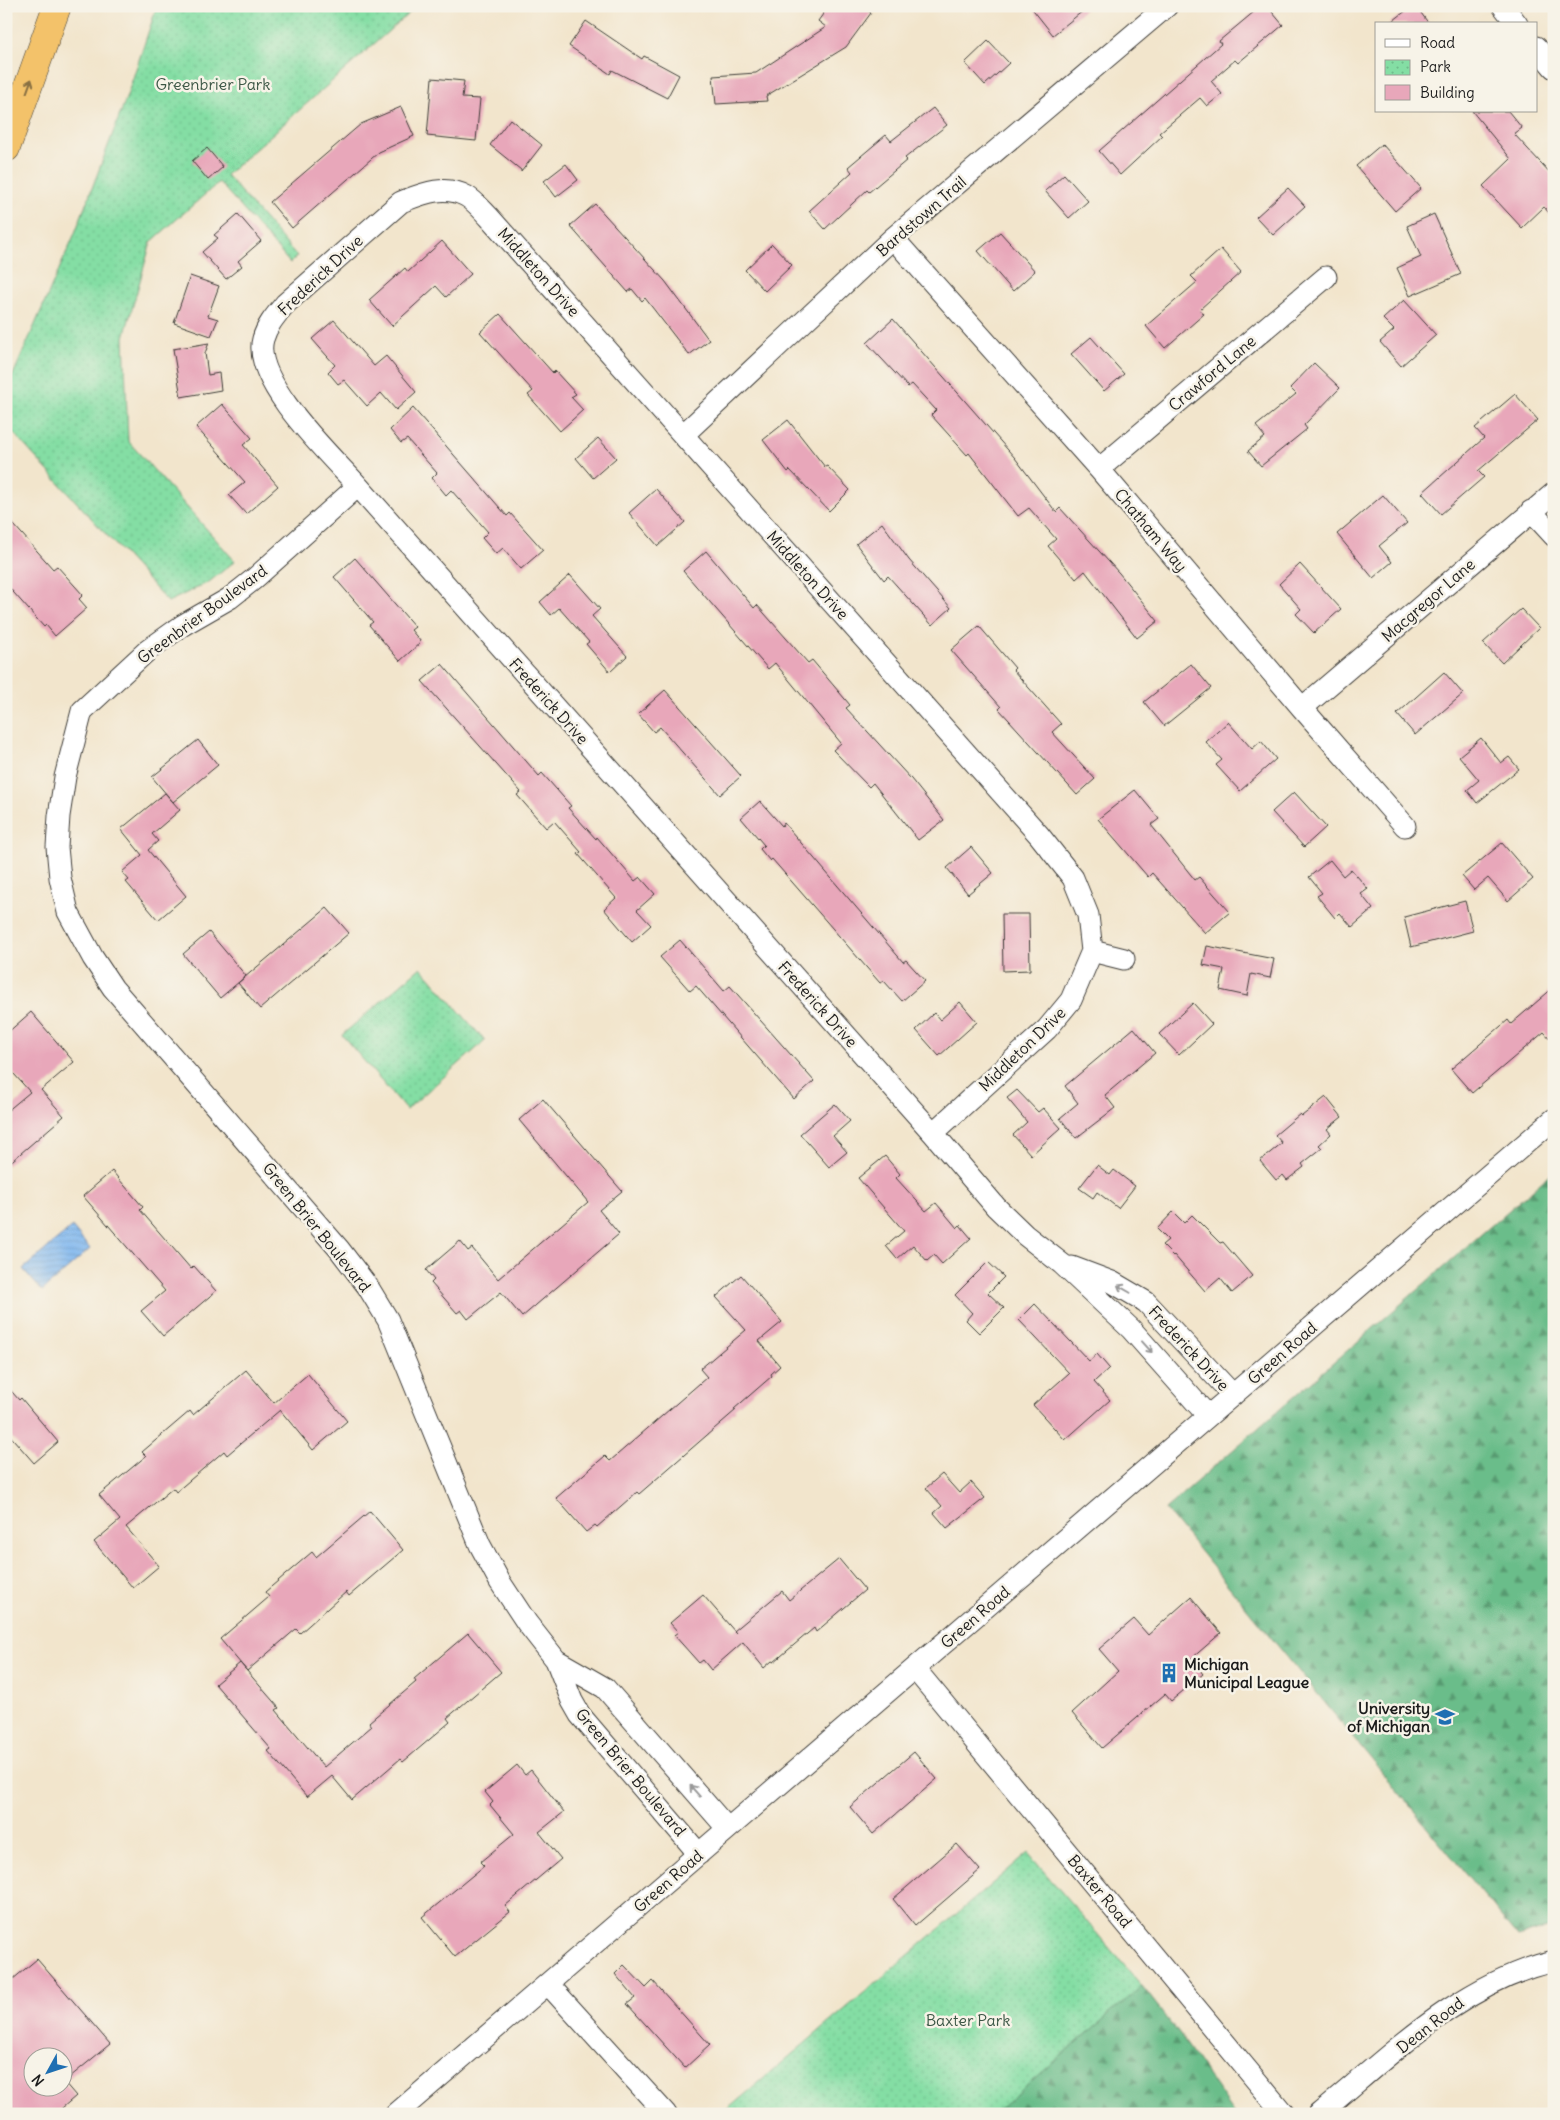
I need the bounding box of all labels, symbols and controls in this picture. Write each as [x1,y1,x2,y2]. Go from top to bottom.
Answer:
legend [1375,22,1538,112]
text: Road [1420,33,1455,52]
text: Park [1420,57,1451,76]
park label: Greenbrier Park [155,74,271,94]
one-way arrow [25,79,34,94]
text: Building [1420,83,1475,102]
street label: Bardstown Trail [872,172,970,260]
street label: Middleton Drive [494,223,584,321]
street label: Frederick Drive [273,230,367,320]
street label: Crawford Lane [1164,331,1260,415]
street label: Chatham Way [1110,484,1192,576]
street label: Middleton Drive [763,526,853,624]
street label: Macgregor Lane [1377,554,1479,646]
street label: Greenbrier Boulevard [133,560,271,668]
street label: Frederick Drive [505,654,593,748]
street label: Frederick Drive [774,957,862,1051]
street label: Middleton Drive [974,1003,1070,1095]
street label: Green Brier Boulevard [259,1158,375,1296]
one-way arrow [1116,1284,1131,1294]
street label: Frederick Drive [1144,1301,1234,1395]
street label: Green Road [1243,1317,1321,1389]
one-way arrow [1141,1341,1153,1354]
street label: Green Road [936,1581,1014,1653]
place label: Michigan Municipal League [1184,1654,1310,1693]
building icon: Michigan Municipal League [1158,1662,1180,1684]
place label: University of Michigan [1347,1698,1430,1737]
street label: Green Brier Boulevard [572,1704,690,1840]
school or university icon: University of Michigan [1434,1706,1456,1728]
one-way arrow [689,1785,701,1798]
street label: Green Road [629,1845,707,1917]
street label: Baxter Road [1064,1850,1136,1932]
street label: Dean Road [1392,1993,1468,2057]
park label: Baxter Park [926,2010,1010,2030]
north arrow [22,2048,72,2098]
text: N [28,2071,48,2090]

